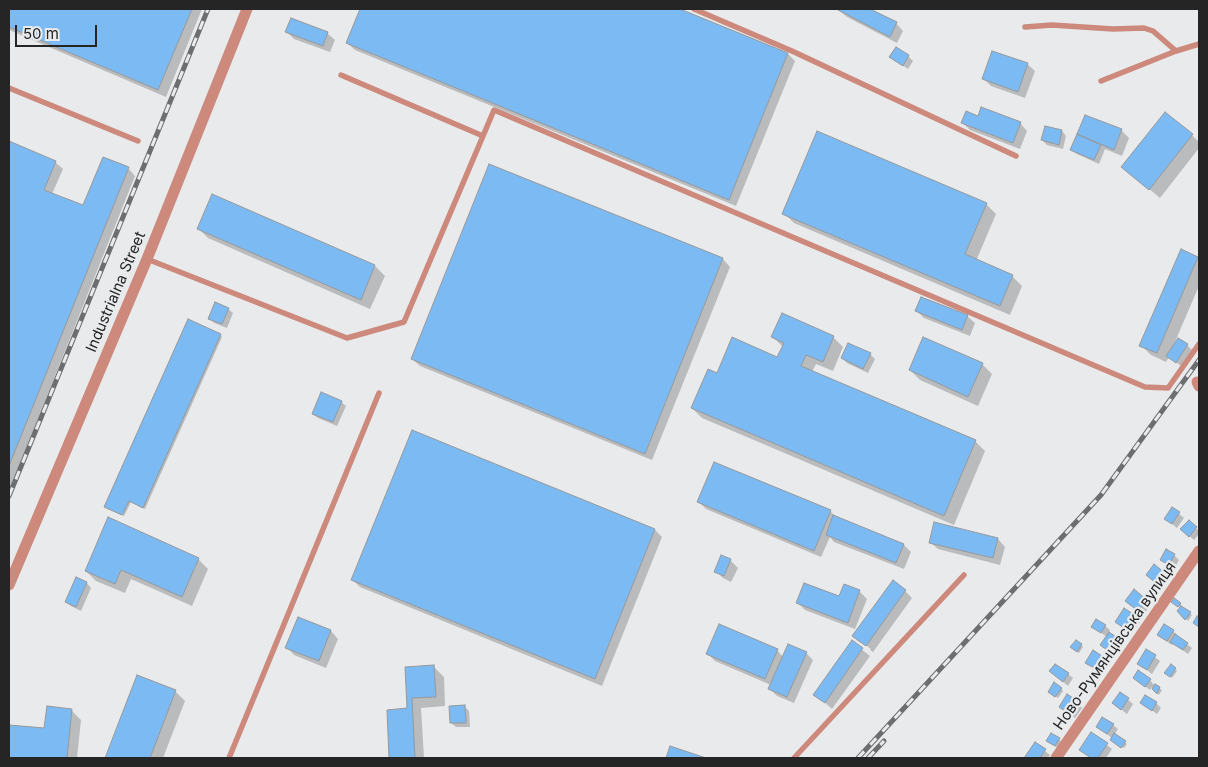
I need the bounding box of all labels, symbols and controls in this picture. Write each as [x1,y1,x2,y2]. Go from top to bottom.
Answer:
scale bar [18,15,100,47]
text: 50 m [23,24,59,43]
street label: Industrialna Street [82,229,150,355]
street label: Ново-Румянцівська вулиця [1050,559,1180,733]

